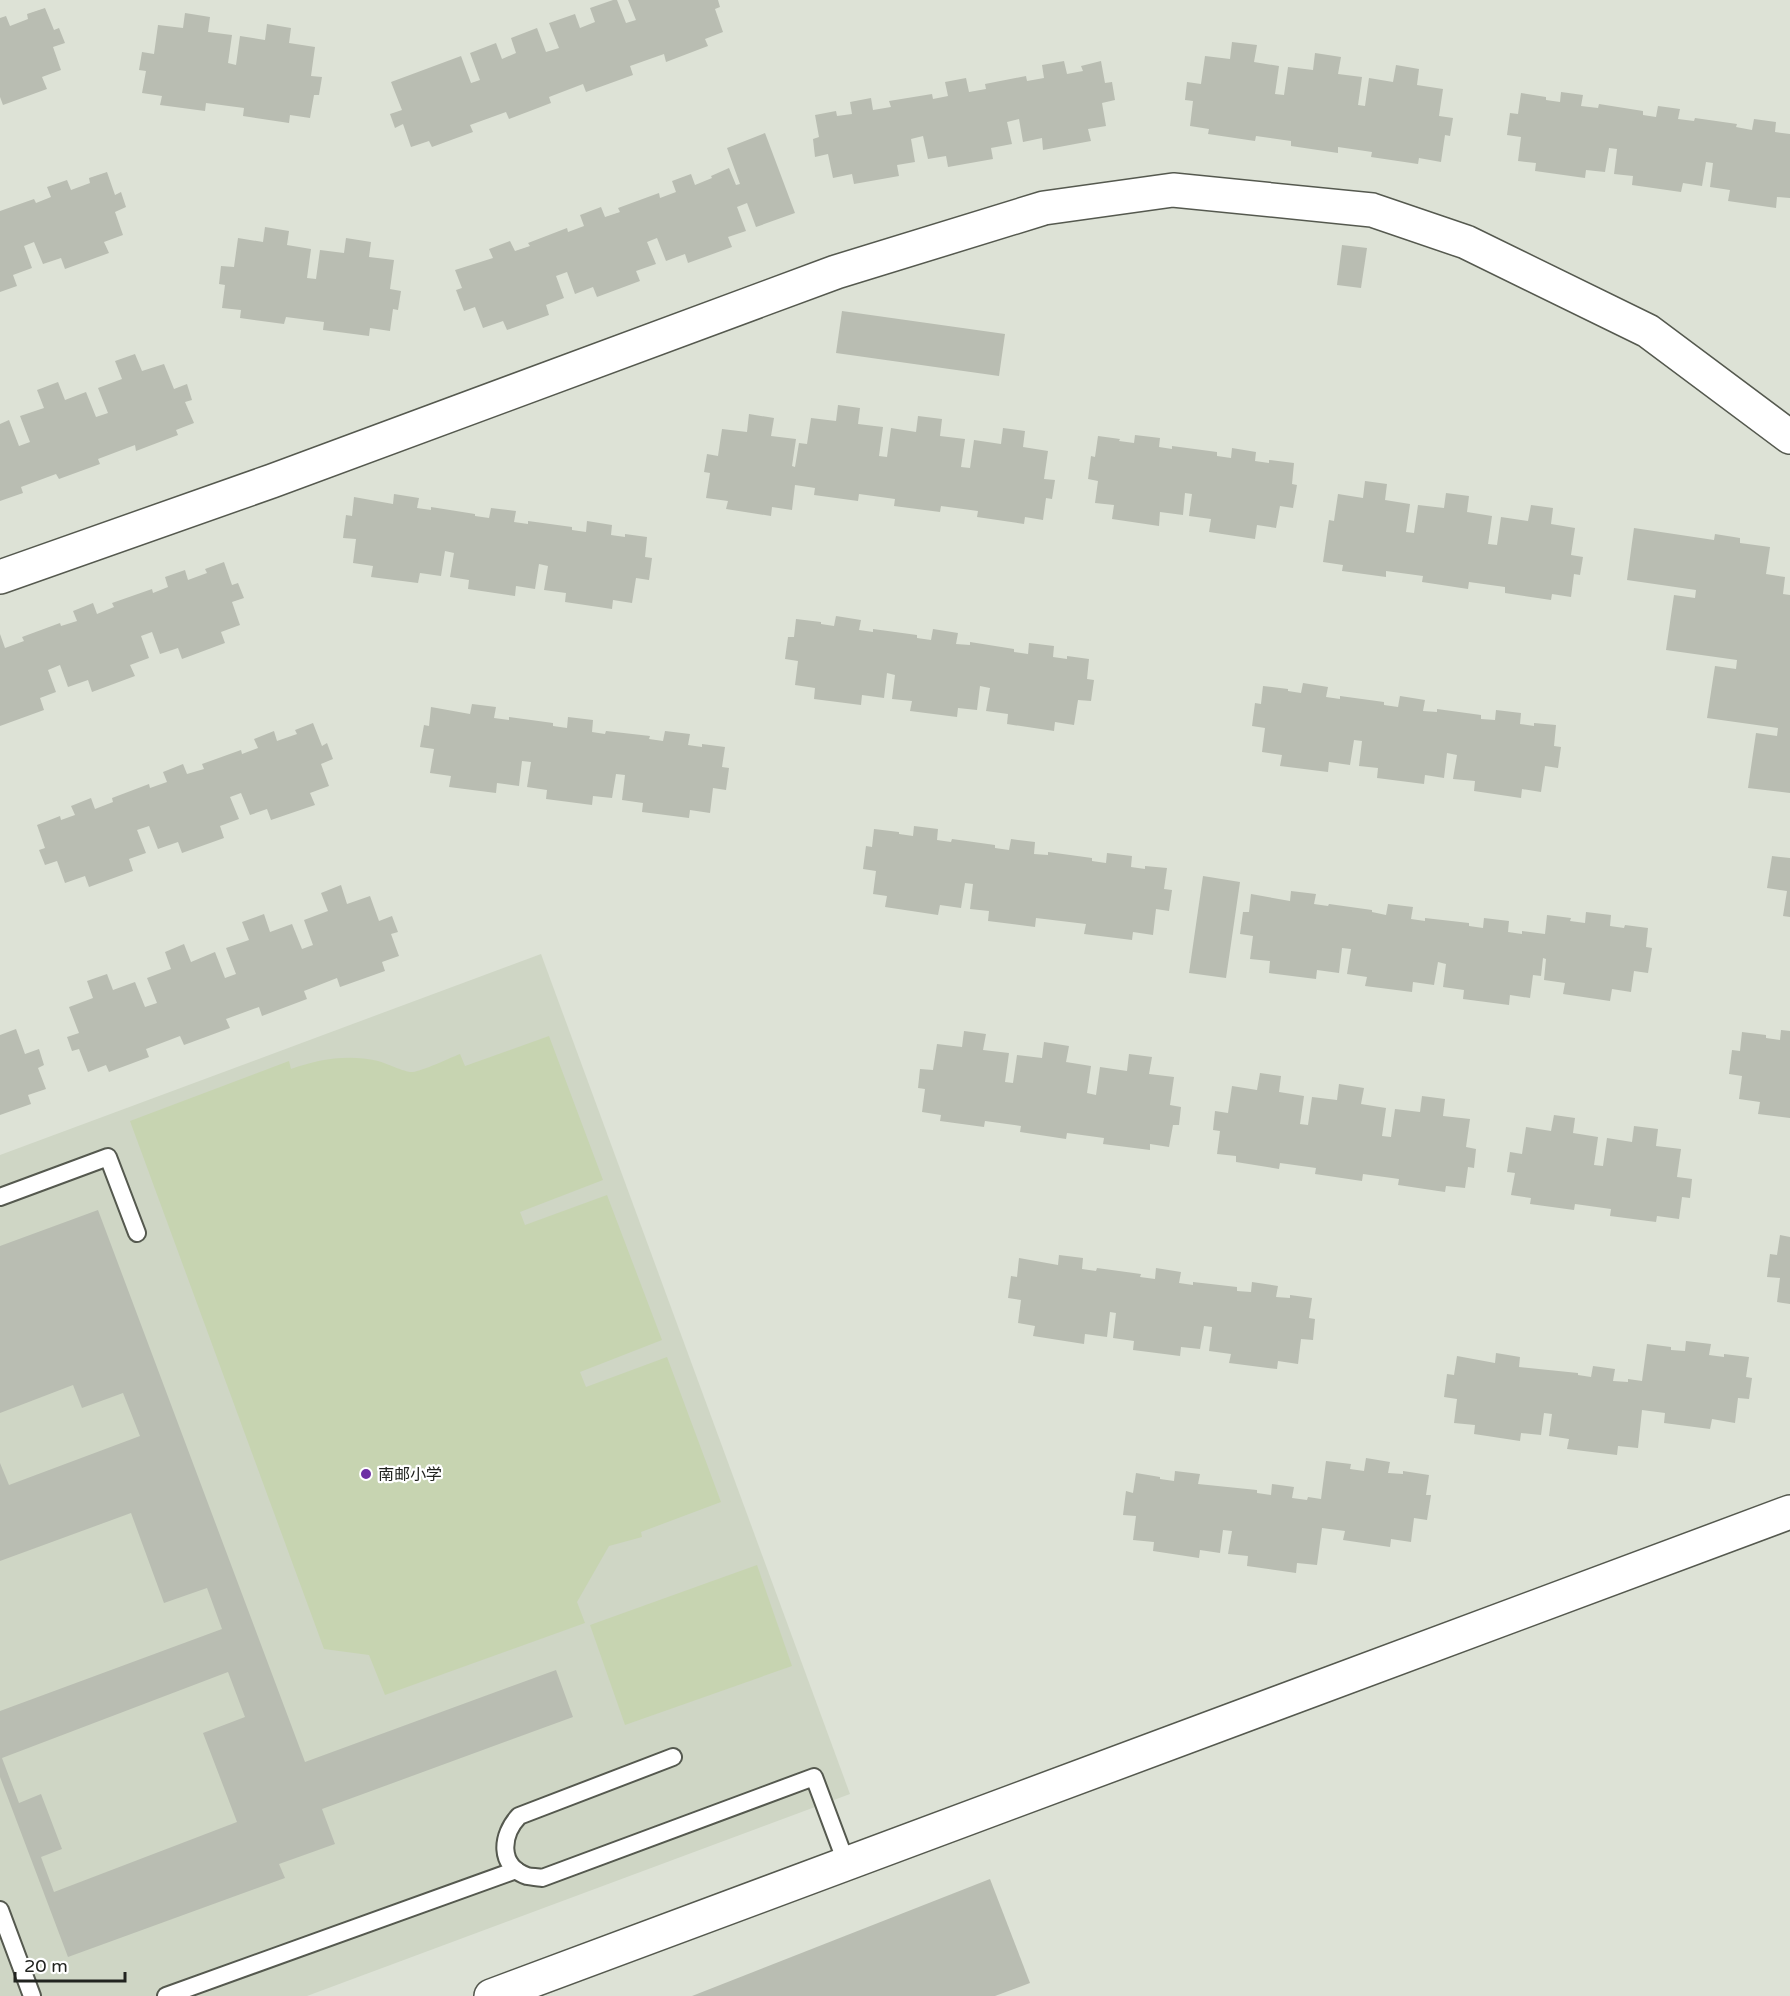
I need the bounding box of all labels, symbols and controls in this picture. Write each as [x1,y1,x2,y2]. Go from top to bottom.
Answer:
place label: 南邮小学 [378,1465,442,1485]
marker: 南邮小学 [359,1467,373,1481]
scale bar [15,1945,124,1983]
text: 20 m [24,1955,68,1977]

